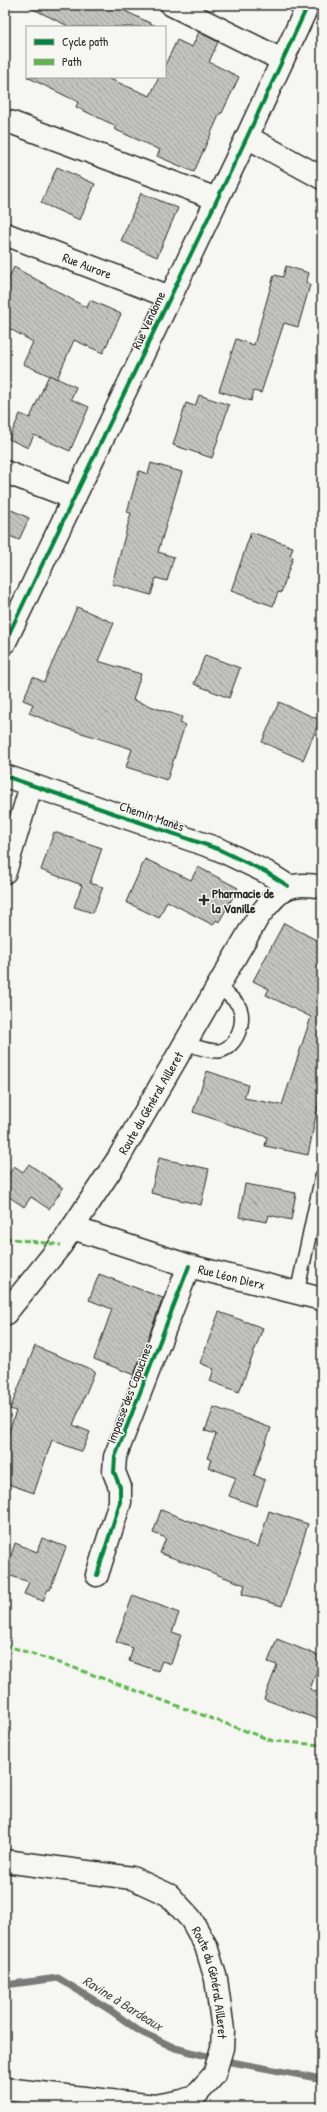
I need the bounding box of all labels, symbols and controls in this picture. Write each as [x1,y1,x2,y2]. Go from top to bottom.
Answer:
legend [26,26,166,78]
text: Cycle path [62,33,108,50]
text: Path [62,53,82,70]
street label: Rue Aurore [60,248,114,283]
street label: Rue Vendome [127,288,169,352]
street label: Chemin Manès [117,797,187,835]
place label: Pharmacie de la Vanille [212,884,275,917]
marker: Pharmacie de la Vanille [199,895,209,905]
street label: Route du Général Ailleret [114,1048,188,1158]
street label: Rue Léon Dierx [196,1260,267,1294]
street label: Impasse des Capucines [102,1340,156,1446]
street label: Route du Général Ailleret [188,1923,232,2040]
water label: Ravine à Bardeaux [80,1970,168,2036]

